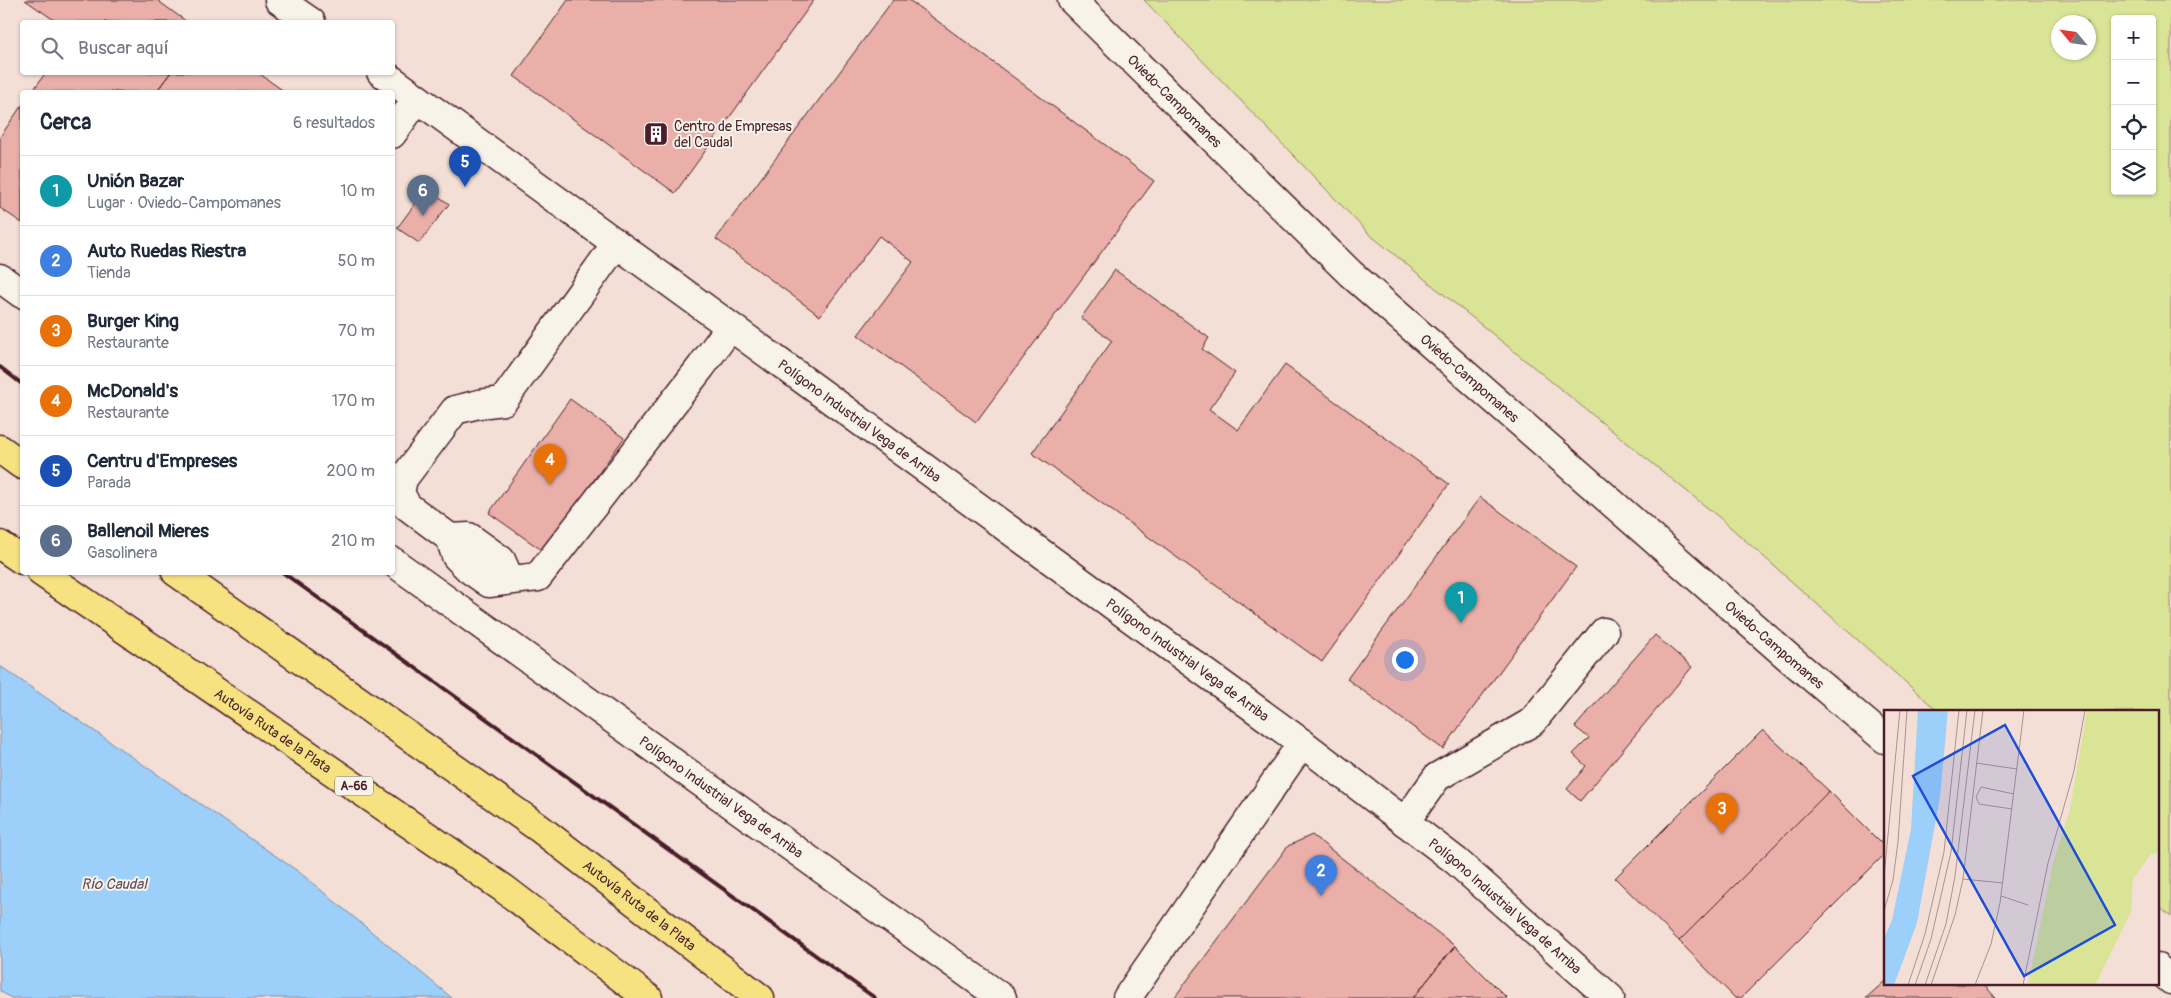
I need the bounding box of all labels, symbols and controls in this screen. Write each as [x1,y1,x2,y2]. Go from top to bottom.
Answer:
north arrow [2051,15,2096,60]
map controls [2111,15,2156,195]
button: + [2111,15,2156,60]
search box [20,20,395,75]
icon: search [38,34,66,62]
text: Buscar aquí [78,36,169,60]
street label: Oviedo-Campomanes [1124,51,1226,152]
button: − [2111,60,2156,105]
button: locate [2111,105,2156,150]
text: Cerca [40,109,91,136]
text: 6 resultados [293,113,375,133]
place label: Centro de Empresas del Caudal [674,118,793,151]
building icon: Centro de Empresas del Caudal [643,121,669,147]
pin: 5 [449,146,481,187]
button: layers [2111,150,2156,195]
text: Unión Bazar [87,169,184,193]
pin: 6 [407,175,439,216]
text: 1 [53,181,59,201]
text: 10 m [340,181,375,201]
text: Lugar · Oviedo-Campomanes [87,193,281,213]
text: Auto Ruedas Riestra [87,239,246,263]
text: 2 [52,251,60,271]
text: 50 m [338,251,375,271]
text: Tienda [87,263,131,283]
text: Burger King [87,309,179,333]
text: 3 [52,321,60,341]
text: 70 m [338,321,375,341]
street label: Oviedo-Campomanes [1417,330,1523,426]
text: Restaurante [87,333,169,353]
street label: Polígono Industrial Vega de Arriba [775,356,944,486]
text: McDonald's [87,379,178,403]
text: 4 [51,391,61,411]
text: 170 m [332,391,375,411]
text: Restaurante [87,403,169,423]
pin: 4 [534,444,566,485]
text: Centru d'Empreses [87,449,237,473]
text: 5 [52,461,60,481]
text: 200 m [327,461,375,481]
text: Parada [87,473,131,493]
text: Ballenoil Mieres [87,519,209,543]
text: 6 [51,531,61,551]
text: 210 m [331,531,375,551]
text: Gasolinera [87,543,157,563]
pin: 1 [1445,582,1477,623]
street label: Polígono Industrial Vega de Arriba [1103,595,1273,725]
street label: Oviedo-Campomanes [1722,597,1828,693]
your location [1392,647,1418,673]
street label: Autovía Ruta de la Plata [211,685,335,777]
inset map [1884,710,2158,986]
street label: Polígono Industrial Vega de Arriba [636,732,807,861]
road number: A-66 [335,776,373,796]
pin: 3 [1706,793,1738,834]
street label: Polígono Industrial Vega de Arriba [1425,835,1585,977]
pin: 2 [1305,855,1337,896]
street label: Autovía Ruta de la Plata [580,856,699,954]
water label: Río Caudal [81,875,148,894]

